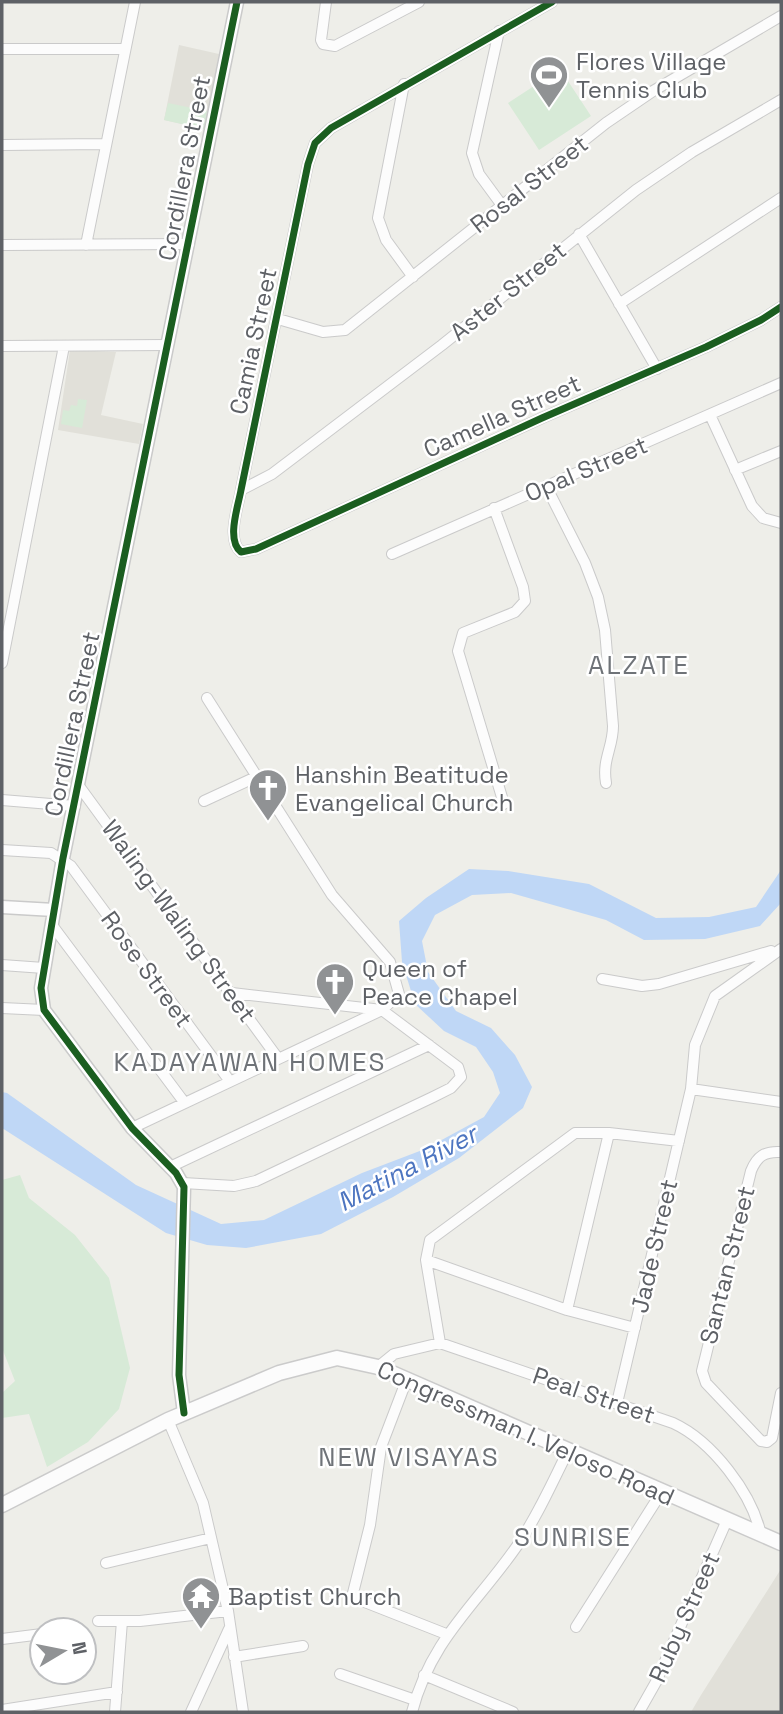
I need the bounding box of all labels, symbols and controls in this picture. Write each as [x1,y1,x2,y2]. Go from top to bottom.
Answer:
place label: Flores Village Tennis Club [576,46,727,105]
sports icon: Flores Village Tennis Club [528,54,570,109]
street label: Cordillera Street [151,73,217,263]
street label: Rosal Street [464,128,594,240]
street label: Aster Street [444,235,572,347]
street label: Camia Street [222,265,284,417]
street label: Camella Street [418,367,586,465]
street label: Opal Street [520,429,652,509]
street label: Cordillera Street [37,629,107,819]
district label: ALZATE [588,648,690,682]
place label: Hanshin Beatitude Evangelical Church [295,759,513,818]
church icon: Hanshin Beatitude Evangelical Church [247,767,289,822]
street label: Waling-Waling Street [95,814,263,1028]
street label: Rose Street [94,905,200,1033]
place label: Queen of Peace Chapel [362,953,518,1012]
church icon: Queen of Peace Chapel [314,961,356,1016]
district label: KADAYAWAN HOMES [113,1045,387,1079]
water label: Matina River [331,1115,486,1219]
street label: Jade Street [624,1176,684,1316]
street label: Santan Street [692,1183,762,1347]
street label: Congressman I. Veloso Road [373,1353,679,1513]
street label: Peal Street [529,1360,659,1430]
district label: NEW VISAYAS [318,1440,500,1474]
district label: SUNRISE [514,1520,632,1554]
street label: Ruby Street [641,1547,727,1687]
temple icon: Baptist Church [180,1575,222,1630]
place label: Baptist Church [228,1581,401,1612]
north arrow [28,1616,98,1686]
text: N [66,1640,93,1657]

